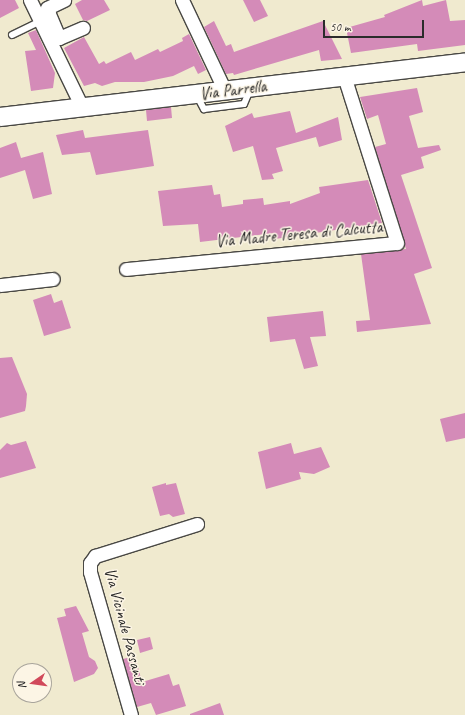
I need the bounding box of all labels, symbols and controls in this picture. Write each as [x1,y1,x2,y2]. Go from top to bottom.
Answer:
scale bar [325,12,426,38]
text: 50 m [330,19,350,35]
street label: Via Parrella [198,76,268,104]
street label: Via Madre Teresa di Calcutta [215,217,383,251]
street label: Via Vicinale Passanti [100,566,150,686]
north arrow [12,663,52,703]
text: N [14,681,29,690]

